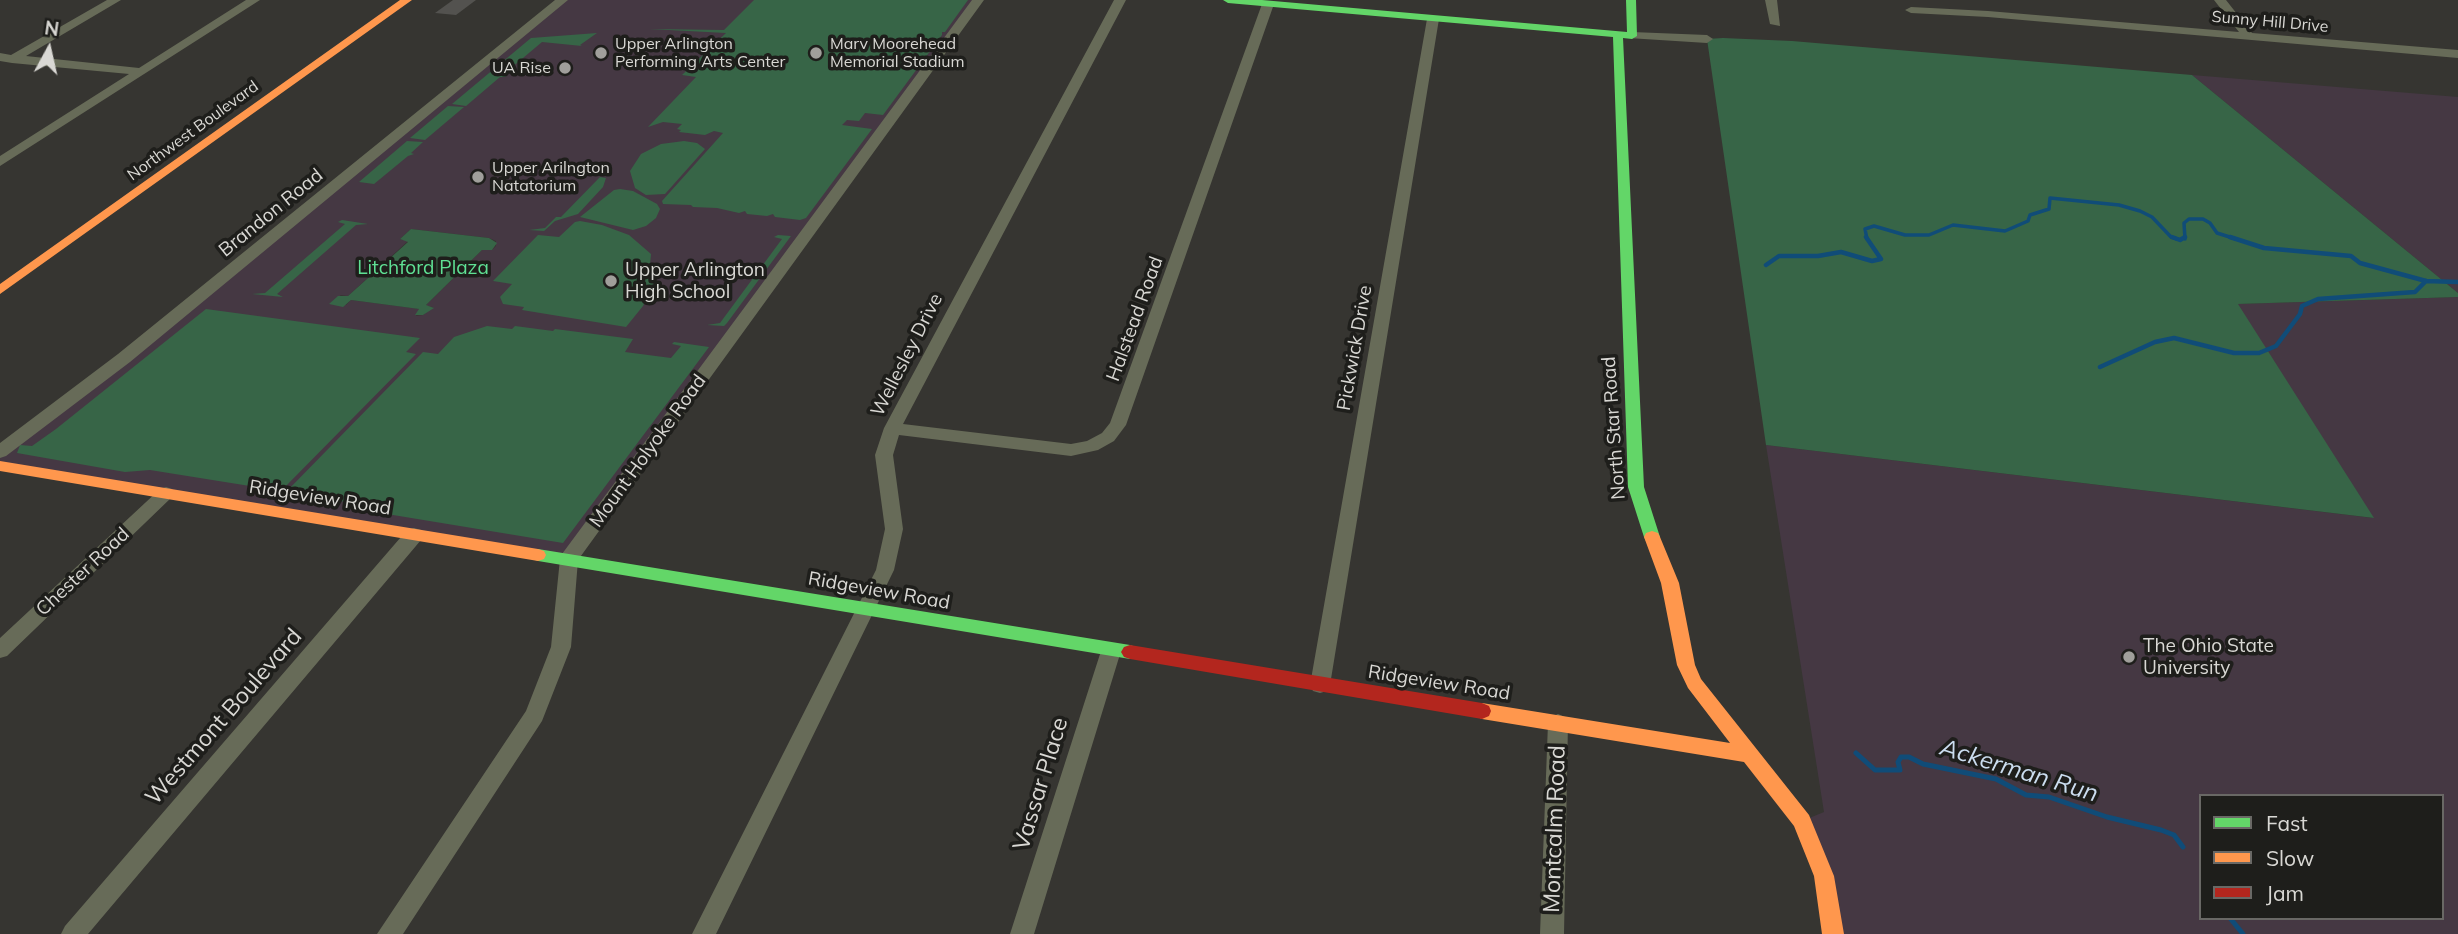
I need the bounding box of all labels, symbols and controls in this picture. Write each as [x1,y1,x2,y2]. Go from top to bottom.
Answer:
street label: Sunny Hill Drive [2211,7,2329,37]
north arrow [14,14,84,84]
text: N [43,15,61,41]
place label: Upper Arlington Performing Arts Center [615,34,785,72]
place label: Marv Moorehead Memorial Stadium [830,34,965,72]
marker: Upper Arlington Performing Arts Center [593,45,609,61]
marker: Marv Moorehead Memorial Stadium [808,45,824,61]
place label: UA Rise [492,58,551,78]
marker: UA Rise [557,60,573,76]
street label: Northwest Boulevard [124,77,262,185]
place label: Upper Arilngton Natatorium [492,158,610,196]
street label: Brandon Road [214,164,328,262]
marker: Upper Arilngton Natatorium [470,169,486,185]
street label: Halstead Road [1102,254,1168,384]
park label: Litchford Plaza [357,257,489,279]
place label: Upper Arlington High School [625,259,765,303]
marker: Upper Arlington High School [603,273,619,289]
street label: Pickwick Drive [1333,284,1377,412]
street label: Wellesley Drive [866,290,948,420]
street label: North Star Road [1598,356,1630,500]
street label: Mount Holyoke Road [585,370,711,532]
street label: Ridgeview Road [247,476,393,520]
street label: Chester Road [32,523,134,621]
street label: Ridgeview Road [806,567,952,615]
street label: Westmont Boulevard [140,623,308,811]
place label: The Ohio State University [2143,635,2274,679]
marker: The Ohio State University [2121,649,2137,665]
street label: Ridgeview Road [1366,661,1512,705]
street label: Vassar Place [1008,714,1074,854]
water label: Ackerman Run [1937,733,2101,809]
street label: Montcalm Road [1538,745,1572,913]
legend [2199,794,2444,920]
text: Fast [2266,810,2308,836]
text: Slow [2266,845,2314,871]
text: Jam [2266,880,2304,906]

